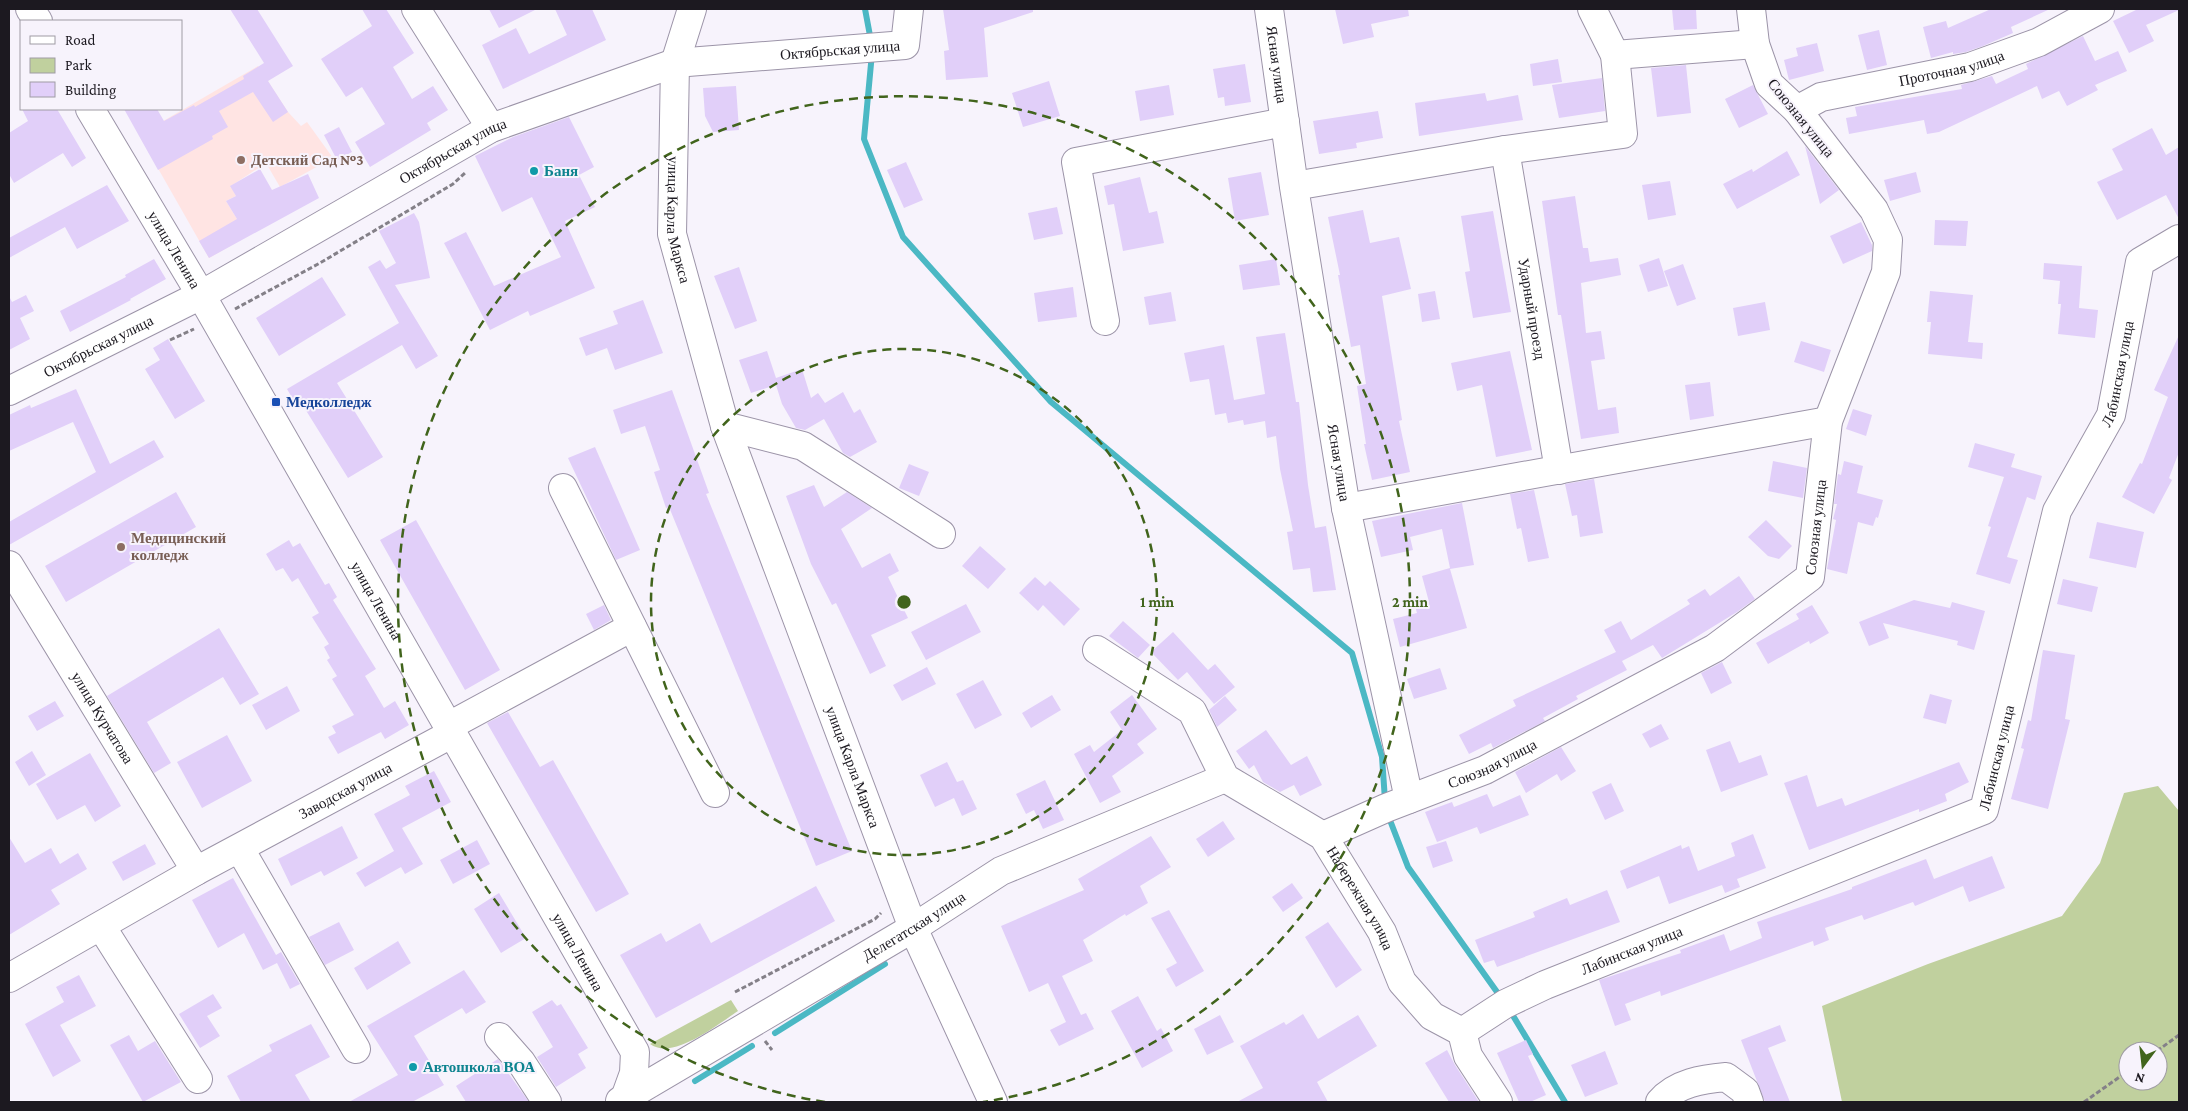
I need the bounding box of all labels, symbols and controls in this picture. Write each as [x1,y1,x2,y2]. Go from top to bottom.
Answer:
legend [20,20,182,110]
street label: Ясная улица [1263,25,1290,105]
text: Road [65,32,96,48]
street label: Октябрьская улица [779,37,901,63]
street label: Проточная улица [1897,47,2007,89]
text: Park [65,57,92,73]
street label: Союзная улица [1765,76,1838,161]
text: Building [65,82,116,99]
street label: Октябрьская улица [396,115,509,187]
place label: Детский Сад №3 [251,152,363,168]
marker: Детский Сад №3 [235,154,247,166]
street label: улица Карла Маркса [664,156,693,285]
place label: Баня [544,163,578,179]
marker: Баня [528,165,540,177]
street label: улица Ленина [145,208,203,292]
street label: Ударный проезд [1515,257,1548,361]
street label: Октябрьская улица [41,312,156,380]
street label: Лабинская улица [2098,319,2137,429]
place label: Медколледж [286,394,372,410]
marker: Медколледж [270,396,282,408]
street label: Ясная улица [1325,423,1353,503]
street label: Союзная улица [1802,478,1829,576]
place label: Медицинский колледж [131,530,227,563]
marker: Медицинский колледж [115,541,127,553]
street label: улица Ленина [348,559,405,643]
centre of rings [895,593,913,611]
text: 1 min [1140,594,1174,610]
text: 2 min [1392,594,1428,610]
street label: улица Курчатова [68,669,137,767]
street label: Лабинская улица [1976,703,2017,812]
street label: улица Карла Маркса [823,704,883,830]
street label: Союзная улица [1446,736,1539,791]
street label: Заводская улица [296,759,395,822]
street label: Набережная улица [1323,843,1396,953]
street label: Делегатская улица [860,888,968,964]
street label: улица Ленина [549,910,607,994]
street label: Лабинская улица [1579,923,1685,978]
north arrow [2118,1041,2168,1091]
place label: Автошкола ВОА [423,1059,535,1075]
marker: Автошкола ВОА [407,1061,419,1073]
text: N [2133,1069,2146,1088]

